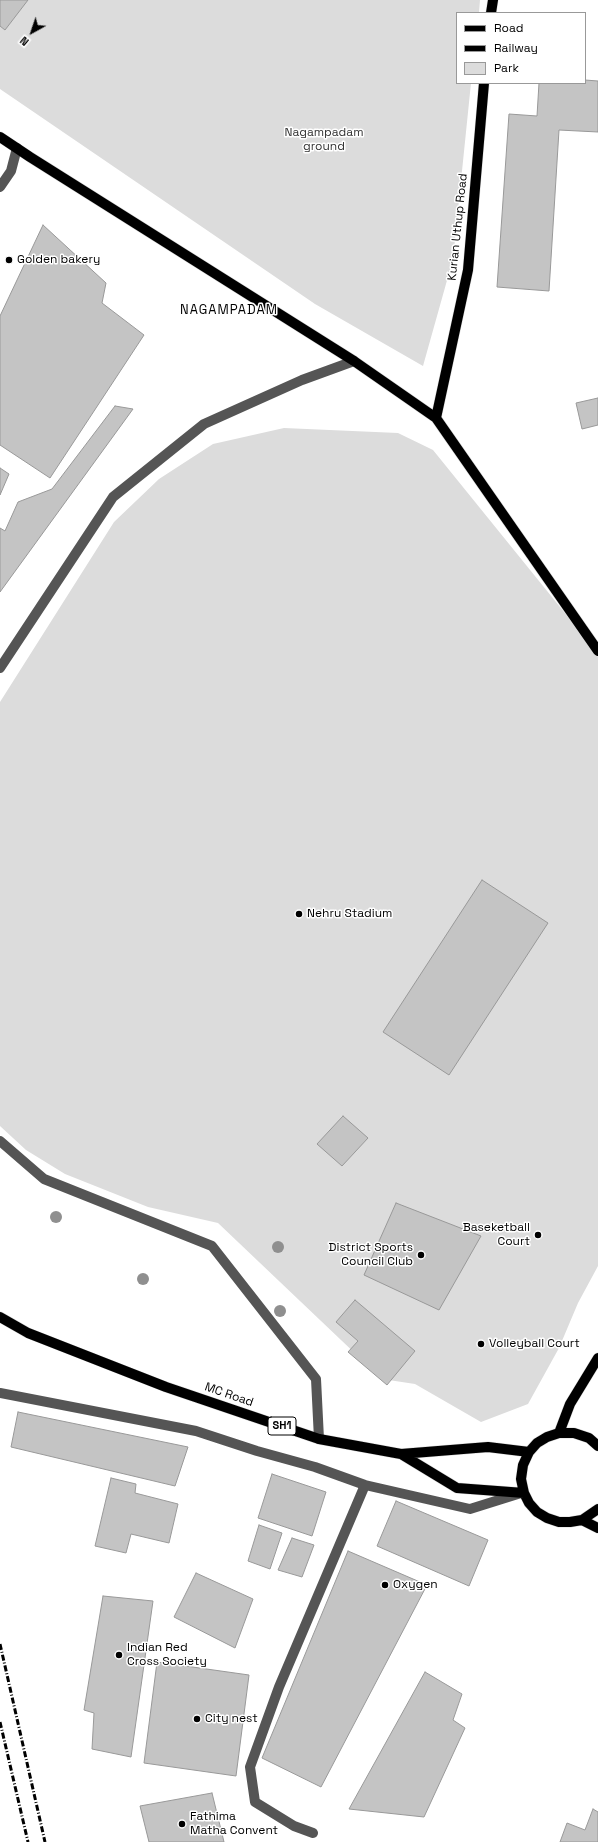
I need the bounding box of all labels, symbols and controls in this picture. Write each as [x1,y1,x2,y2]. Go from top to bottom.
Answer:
north arrow [12,12,52,52]
legend [456,12,586,84]
text: Road [494,20,523,36]
text: N [17,33,32,49]
text: Railway [494,40,538,56]
text: Park [494,60,519,76]
park label: Nagampadam ground [284,126,364,154]
street label: Kurian Uthup Road [445,173,471,281]
place label: Golden bakery [17,253,100,267]
marker: Golden bakery [4,255,14,265]
district label: NAGAMPADAM [180,302,278,318]
place label: Nehru Stadium [307,907,392,921]
marker: Nehru Stadium [294,909,304,919]
place label: Baseketball Court [463,1221,530,1249]
marker: Baseketball Court [533,1230,543,1240]
place label: District Sports Council Club [329,1241,413,1269]
marker: District Sports Council Club [416,1250,426,1260]
place label: Volleyball Court [489,1337,580,1351]
marker: Volleyball Court [476,1339,486,1349]
street label: MC Road [203,1380,255,1410]
road number: SH1 [268,1417,296,1435]
place label: Oxygen [393,1578,438,1592]
marker: Oxygen [380,1580,390,1590]
place label: Indian Red Cross Society [127,1641,207,1669]
marker: Indian Red Cross Society [114,1650,124,1660]
place label: City nest [205,1712,258,1726]
marker: City nest [192,1714,202,1724]
place label: Fathima Matha Convent [190,1810,278,1838]
marker: Fathima Matha Convent [177,1819,187,1829]

